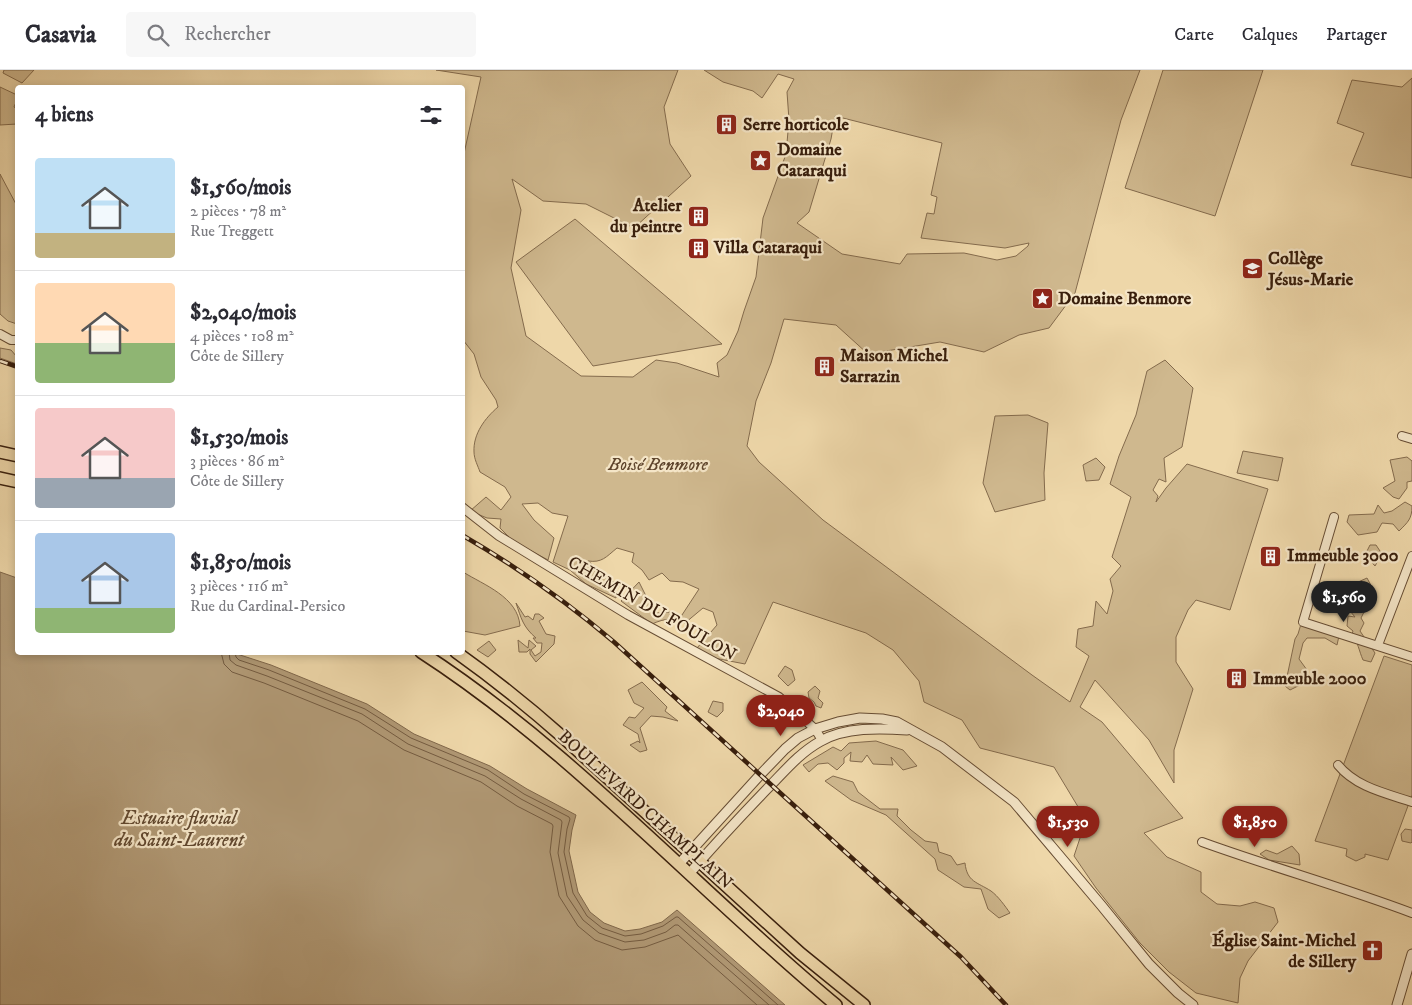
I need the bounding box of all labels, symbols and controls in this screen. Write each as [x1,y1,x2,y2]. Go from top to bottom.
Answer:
search box [126,12,476,57]
text: Casavia [25,20,96,50]
icon: search [144,21,172,49]
text: Rechercher [184,23,271,46]
text: Carte [1174,24,1214,46]
text: Calques [1242,24,1298,46]
text: Partager [1326,24,1387,46]
icon: filters [417,101,445,129]
text: 4 biens [35,102,94,128]
building icon: Serre horticole [715,113,739,137]
place label: Serre horticole [743,114,850,136]
place label: Domaine Cataraqui [777,139,847,182]
place icon: Domaine Cataraqui [749,148,773,172]
text: $1,560/mois [190,175,291,201]
icon: home [75,178,135,238]
place label: Atelier du peintre [610,195,683,238]
text: 2 pièces · 78 m² [190,201,286,221]
building icon: Atelier du peintre [686,204,710,228]
text: Rue Treggett [190,221,274,241]
building icon: Villa Cataraqui [686,236,710,260]
place label: Villa Cataraqui [713,237,822,259]
place label: Collège Jésus-Marie [1266,248,1354,291]
school or university icon: Collège Jésus-Marie [1240,257,1264,281]
place icon: Domaine Benmore [1030,287,1054,311]
place label: Domaine Benmore [1058,288,1192,310]
text: $2,040/mois [190,300,296,326]
icon: home [75,303,135,363]
text: 4 pièces · 108 m² [190,326,294,346]
place label: Maison Michel Sarrazin [840,345,948,388]
text: Côte de Sillery [190,346,284,366]
building icon: Maison Michel Sarrazin [812,354,836,378]
text: $1,530/mois [190,425,288,451]
icon: home [75,428,135,488]
text: 3 pièces · 86 m² [190,451,284,471]
park label: Boisé Benmore [607,454,709,476]
text: Côte de Sillery [190,471,284,491]
building icon: Immeuble 3000 [1259,544,1283,568]
place label: Immeuble 3000 [1287,545,1399,567]
text: $1,850/mois [190,550,291,576]
street label: CHEMIN DU FOULON [564,552,741,666]
icon: home [75,553,135,613]
text: 3 pièces · 116 m² [190,576,288,596]
pin: $1,560 [1303,580,1385,623]
text: $1,560 [1322,587,1366,607]
text: Rue du Cardinal-Persico [190,596,345,616]
building icon: Immeuble 2000 [1225,667,1249,691]
place label: Immeuble 2000 [1253,668,1367,690]
pin: $2,040 [740,694,822,737]
text: $2,040 [757,701,805,721]
street label: BOULEVARD CHAMPLAIN [553,726,737,894]
pin: $1,530 [1027,806,1109,848]
pin: $1,850 [1214,806,1296,848]
water label: Estuaire fluvial du Saint-Laurent [113,807,245,852]
text: $1,530 [1047,812,1089,832]
text: $1,850 [1233,812,1277,832]
place label: Église Saint-Michel de Sillery [1212,929,1357,973]
church icon: Église Saint-Michel de Sillery [1360,939,1384,963]

